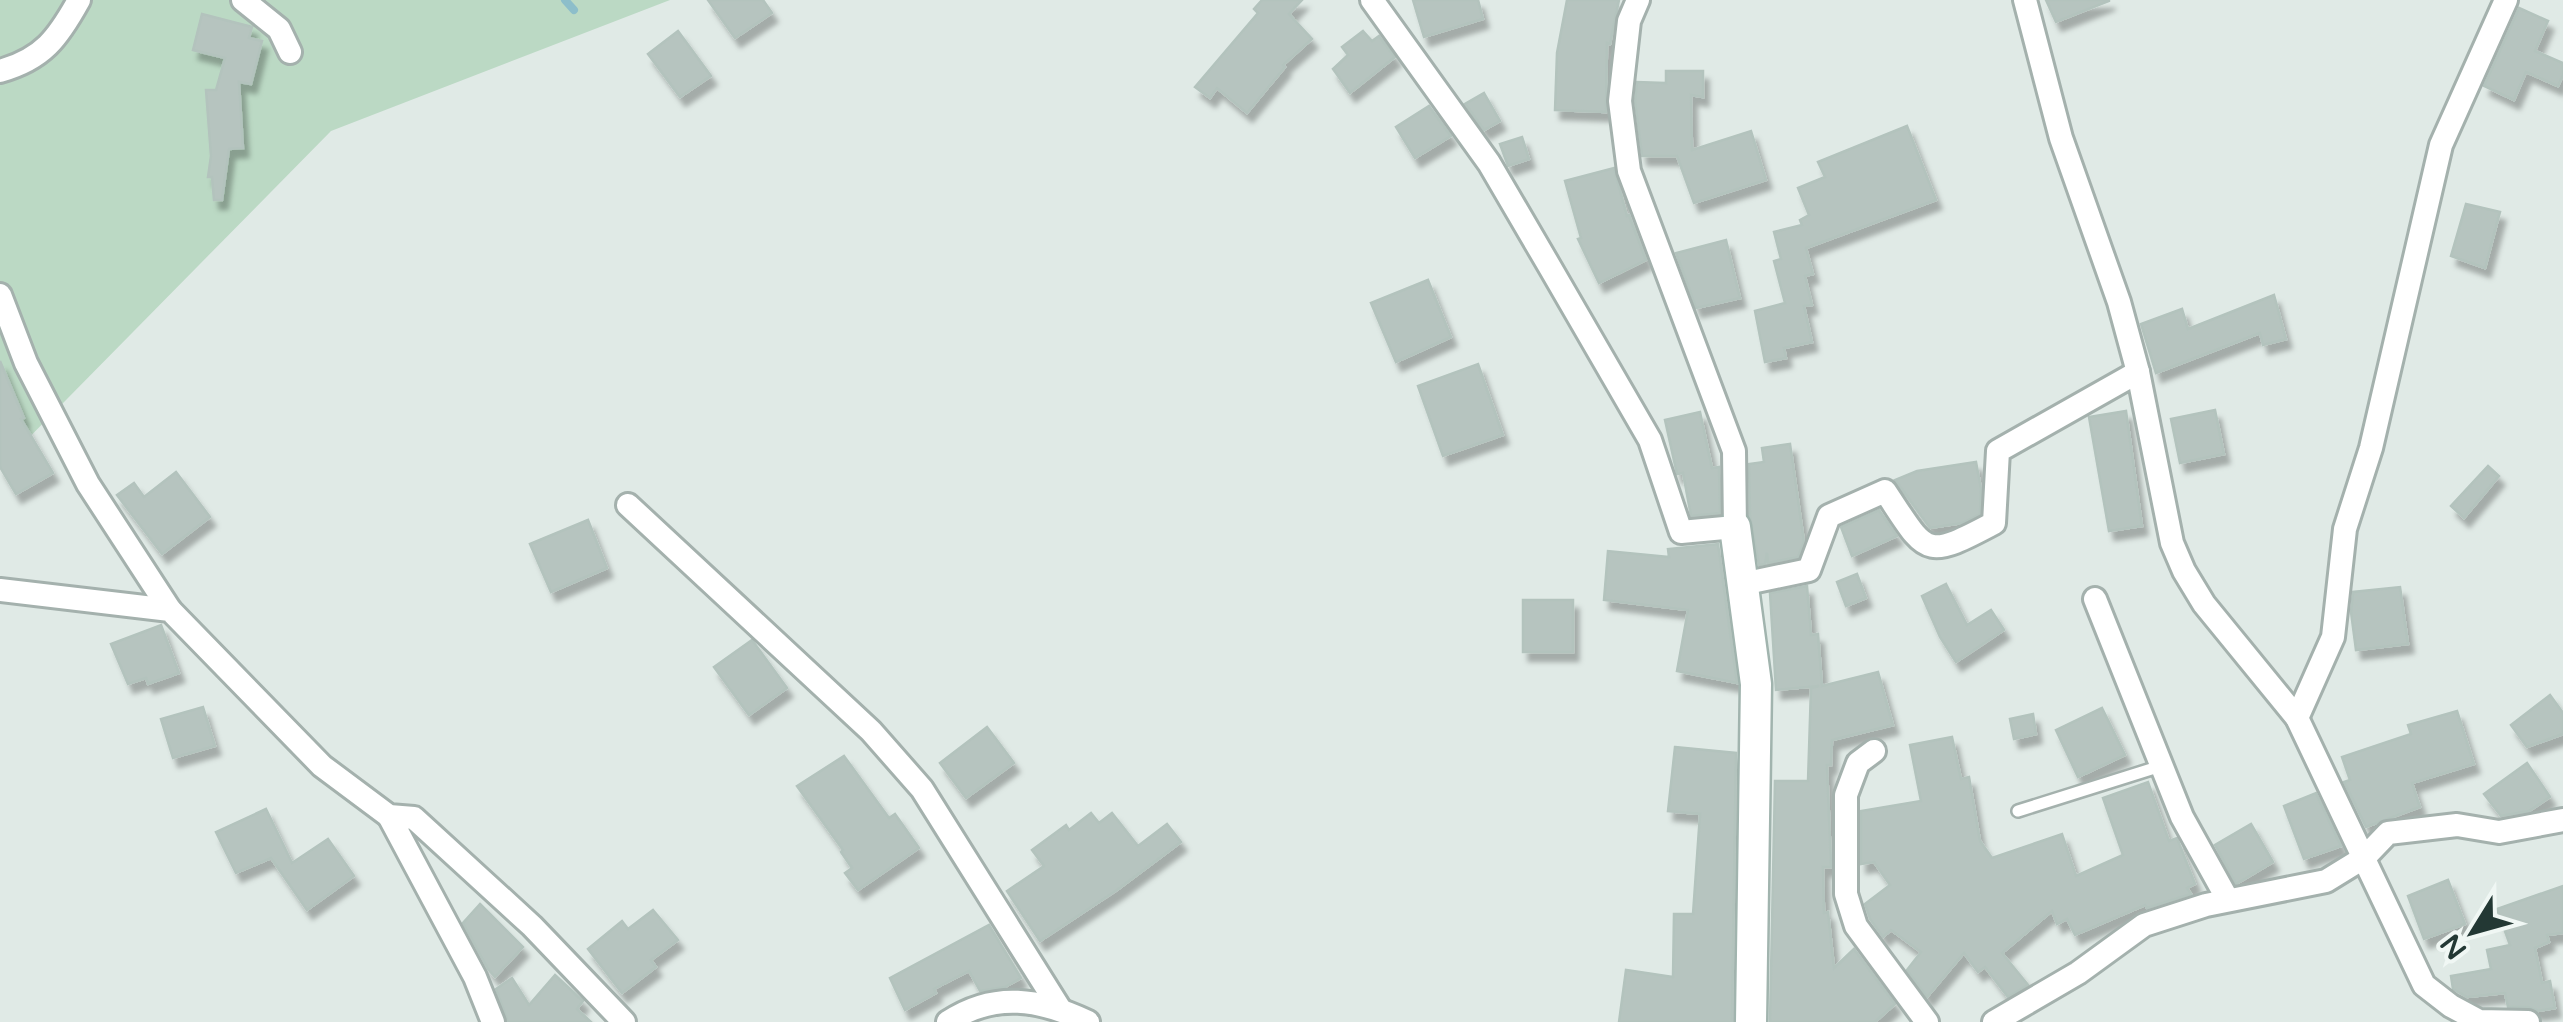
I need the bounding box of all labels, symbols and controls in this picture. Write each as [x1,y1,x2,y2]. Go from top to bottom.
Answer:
north arrow [2423,882,2523,982]
text: N [2433,927,2474,966]

